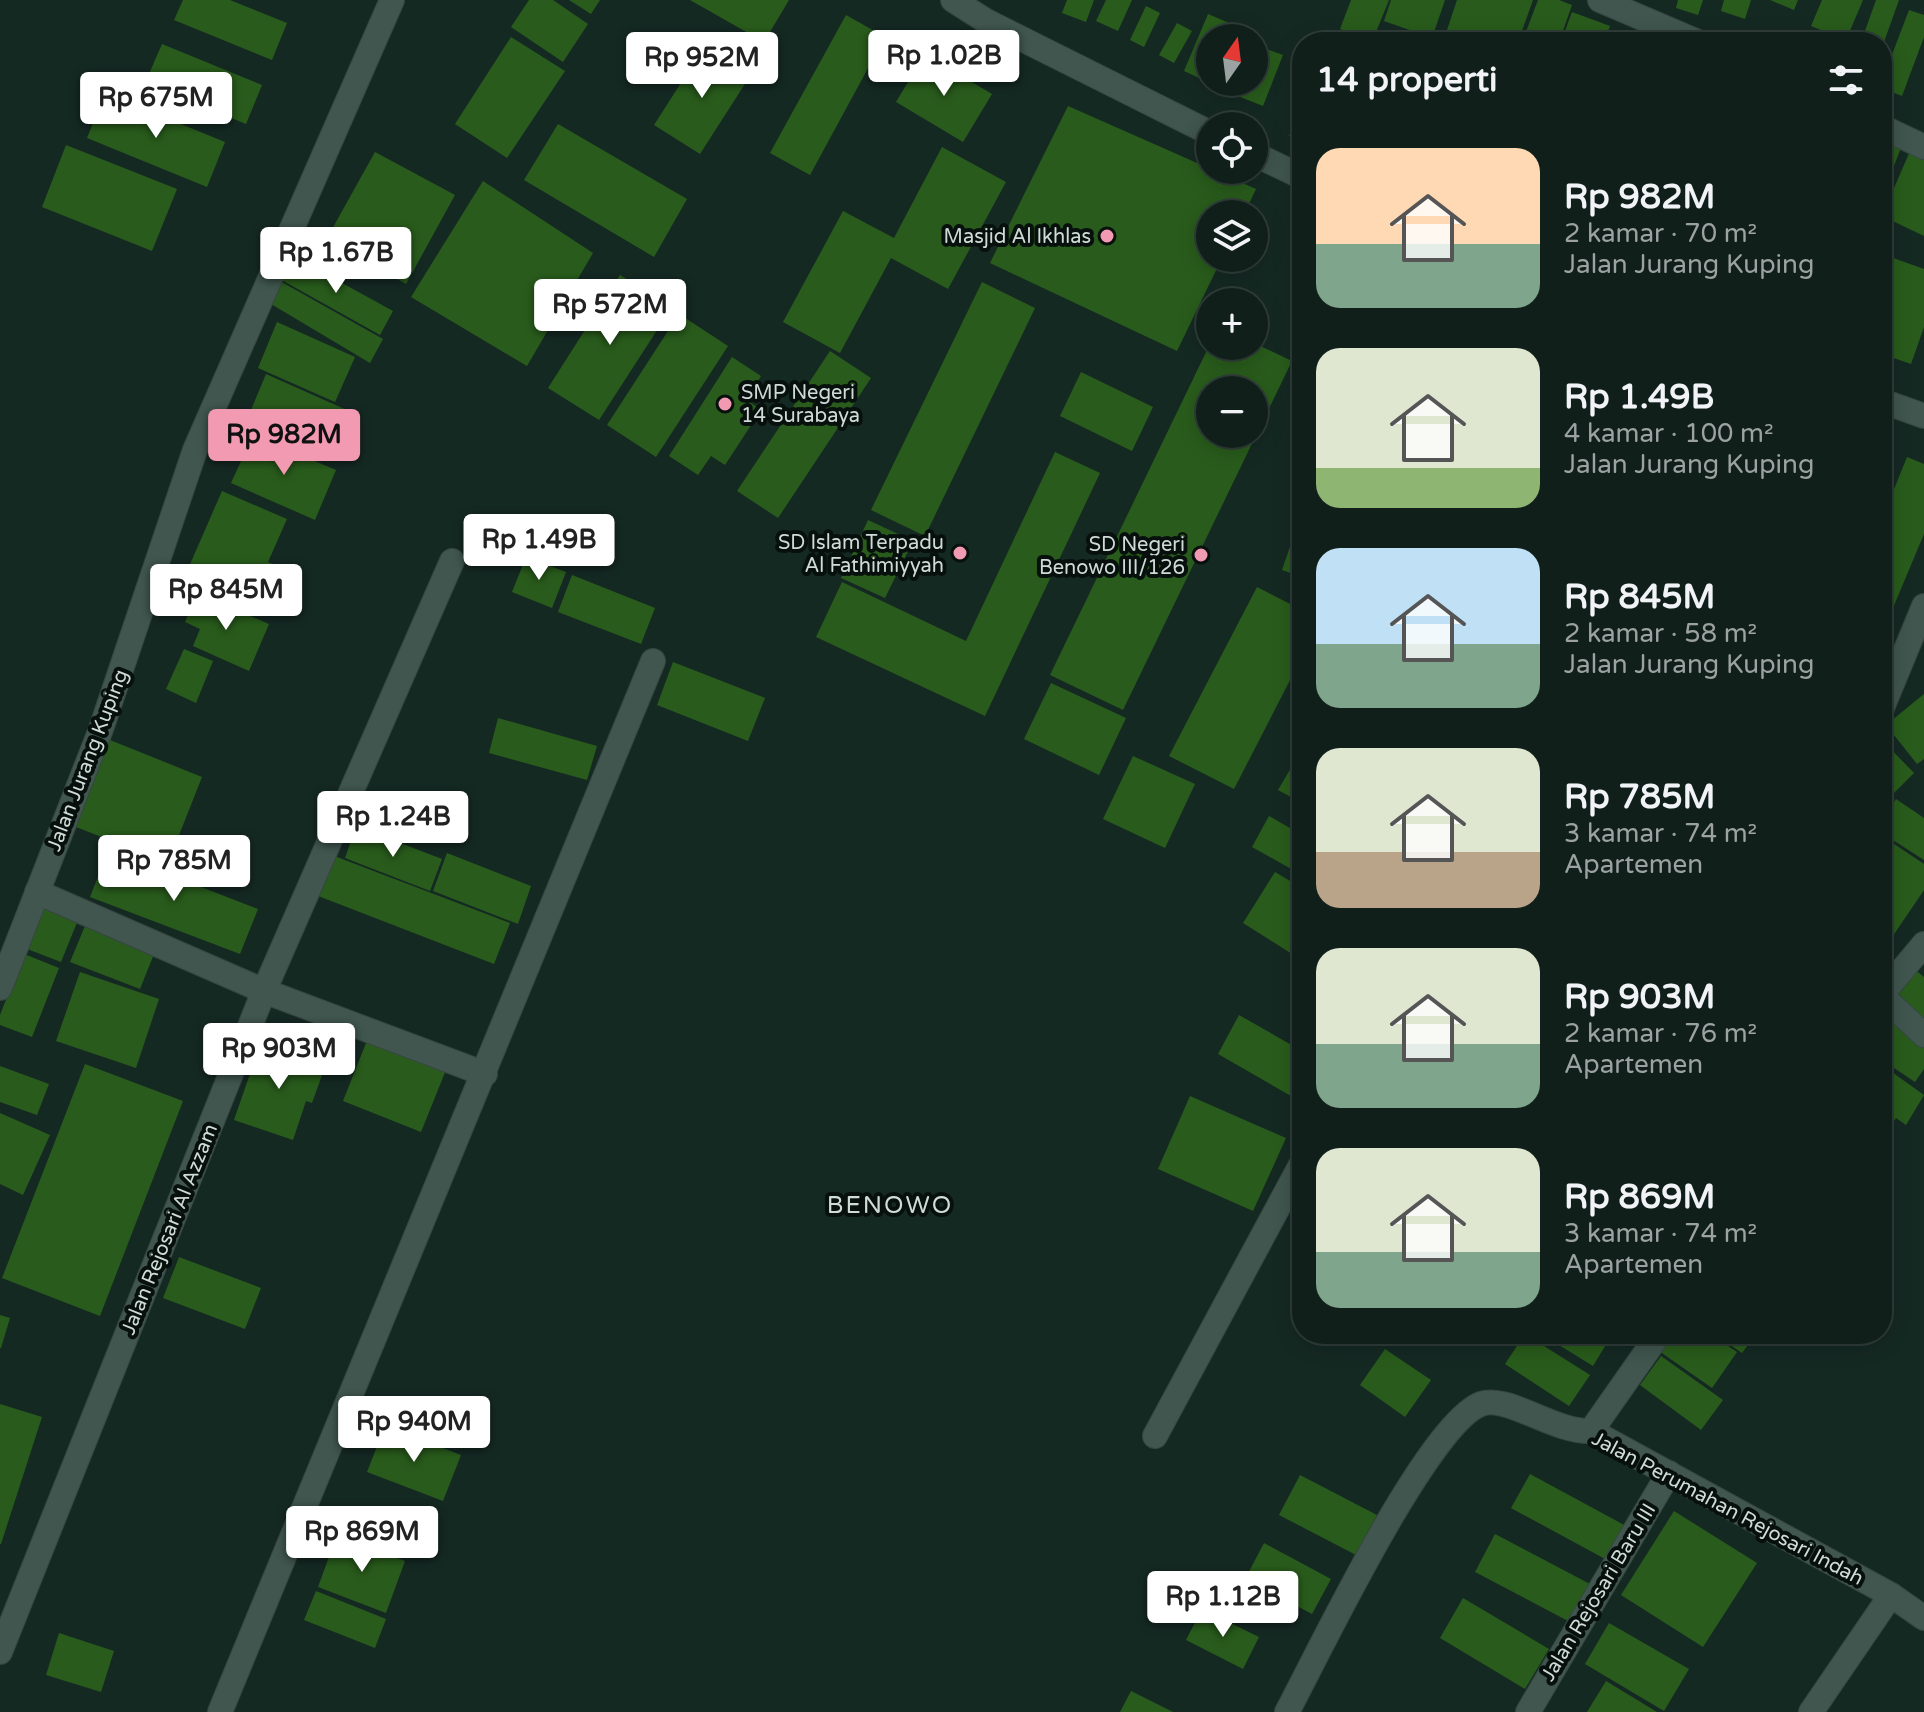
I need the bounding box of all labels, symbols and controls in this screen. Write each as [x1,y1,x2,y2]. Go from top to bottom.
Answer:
north arrow [1196,24,1268,96]
map controls [1196,24,1268,448]
pin: Rp 1.02B [861,30,1027,98]
pin: Rp 952M [628,32,776,100]
text: Rp 1.02B [886,40,1002,71]
text: Rp 952M [644,42,760,73]
icon: filters [1824,58,1868,102]
text: 14 properti [1316,60,1497,101]
pin: Rp 675M [82,72,230,140]
text: Rp 675M [98,82,214,113]
button: locate [1196,112,1268,184]
text: Rp 982M [1564,177,1715,218]
icon: home [1380,180,1476,276]
button: layers [1196,200,1268,272]
text: 2 kamar · 70 m² [1564,218,1757,249]
place label: Masjid Al Ikhlas [944,225,1091,249]
pin: Rp 1.67B [253,227,419,295]
marker: Masjid Al Ikhlas [1098,227,1116,245]
text: Rp 1.67B [278,237,394,268]
text: Jalan Jurang Kuping [1564,249,1814,280]
pin: Rp 572M [536,279,684,347]
button: + [1196,288,1268,360]
text: Rp 572M [552,289,668,320]
button: − [1196,376,1268,448]
text: Rp 1.49B [1564,377,1714,418]
icon: home [1380,380,1476,476]
place label: SMP Negeri 14 Surabaya [741,381,860,428]
marker: SMP Negeri 14 Surabaya [716,395,734,413]
pin: Rp 982M [210,409,358,477]
text: 4 kamar · 100 m² [1564,418,1774,449]
text: Rp 982M [226,419,342,450]
text: Jalan Jurang Kuping [1564,449,1814,480]
pin: Rp 1.49B [456,514,622,582]
text: Rp 1.49B [482,524,596,555]
place label: SD Islam Terpadu Al Fathimiyyah [778,531,944,578]
place label: SD Negeri Benowo III/126 [1039,533,1185,580]
marker: SD Islam Terpadu Al Fathimiyyah [951,544,969,562]
marker: SD Negeri Benowo III/126 [1192,546,1210,564]
pin: Rp 845M [152,564,300,632]
text: Rp 845M [168,574,284,605]
text: Rp 845M [1564,577,1715,618]
icon: home [1380,580,1476,676]
text: 2 kamar · 58 m² [1564,618,1757,649]
text: Jalan Jurang Kuping [1564,649,1814,680]
street label: Jalan Jurang Kuping [42,666,134,855]
text: Rp 785M [1564,777,1715,818]
icon: home [1380,780,1476,876]
pin: Rp 1.24B [310,791,476,859]
text: Rp 1.24B [335,801,451,832]
text: 3 kamar · 74 m² [1564,818,1757,849]
pin: Rp 785M [100,835,248,903]
text: Rp 785M [116,845,232,876]
text: Apartemen [1564,849,1703,880]
text: Rp 903M [1564,977,1715,1018]
icon: home [1380,980,1476,1076]
text: 2 kamar · 76 m² [1564,1018,1757,1049]
pin: Rp 903M [205,1023,353,1091]
text: Rp 903M [221,1033,337,1064]
text: Apartemen [1564,1049,1703,1080]
street label: Jalan Rejosari Al Azzam [117,1121,223,1338]
text: Rp 869M [1564,1177,1715,1218]
icon: home [1380,1180,1476,1276]
district label: BENOWO [827,1191,953,1220]
text: 3 kamar · 74 m² [1564,1218,1757,1249]
text: Apartemen [1564,1249,1703,1280]
pin: Rp 940M [340,1396,488,1464]
text: Rp 940M [356,1406,472,1437]
street label: Jalan Perumahan Rejosari Indah [1588,1427,1867,1591]
street label: Jalan Rejosari Baru III [1536,1499,1661,1686]
pin: Rp 869M [288,1506,436,1574]
text: Rp 869M [304,1516,420,1547]
pin: Rp 1.12B [1140,1571,1306,1639]
text: Rp 1.12B [1165,1581,1281,1612]

